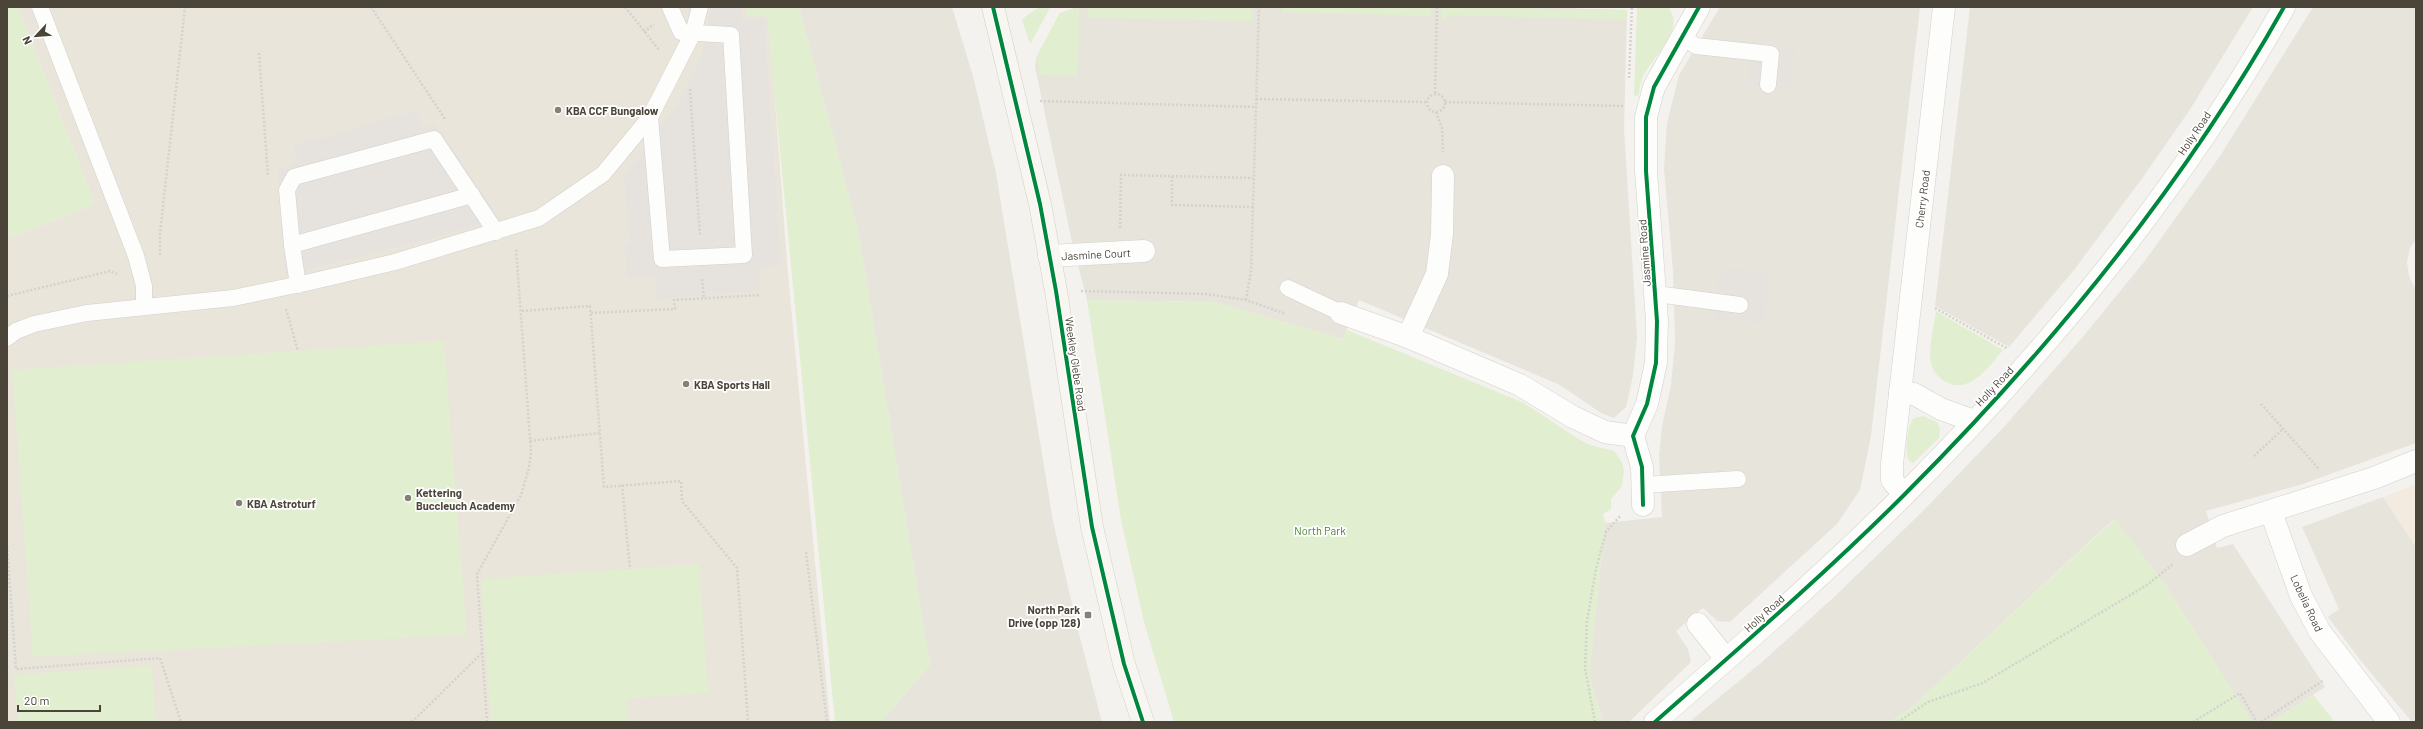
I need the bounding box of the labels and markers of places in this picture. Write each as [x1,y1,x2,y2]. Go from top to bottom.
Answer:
place label: KBA CCF Bungalow [566,104,659,117]
marker: KBA CCF Bungalow [553,105,563,115]
place label: KBA Sports Hall [694,378,770,391]
marker: KBA Sports Hall [681,379,691,389]
place label: Kettering Buccleuch Academy [416,486,515,512]
marker: Kettering Buccleuch Academy [403,493,413,503]
place label: KBA Astroturf [247,497,316,510]
marker: KBA Astroturf [234,498,244,508]
place label: North Park Drive (opp 128) [1008,603,1080,629]
marker: North Park Drive (opp 128) [1083,610,1093,620]

